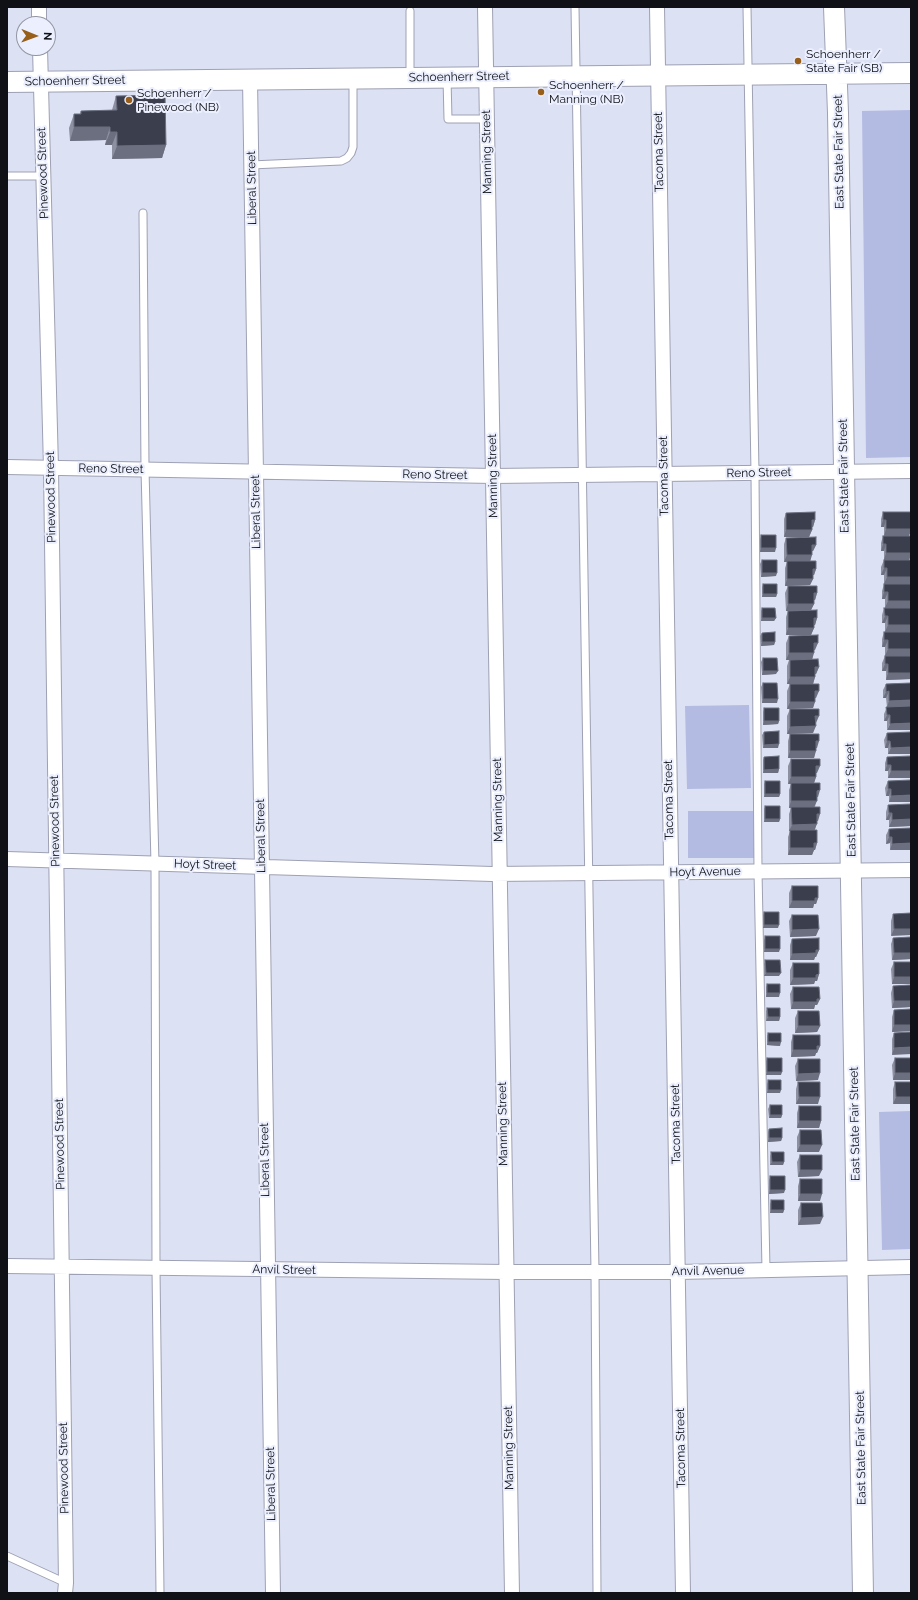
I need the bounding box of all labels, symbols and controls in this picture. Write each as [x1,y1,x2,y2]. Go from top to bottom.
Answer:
north arrow [16,16,56,56]
text: N [41,32,54,41]
place label: Schoenherr / State Fair (SB) [806,47,882,75]
marker: Schoenherr / State Fair (SB) [793,56,803,66]
street label: Schoenherr Street [408,69,510,85]
street label: Schoenherr Street [24,73,126,89]
place label: Schoenherr / Manning (NB) [549,78,624,106]
place label: Schoenherr / Pinewood (NB) [137,86,219,114]
marker: Schoenherr / Manning (NB) [536,87,546,97]
marker: Schoenherr / Pinewood (NB) [124,95,134,105]
street label: East State Fair Street [831,95,847,209]
street label: Manning Street [479,110,495,194]
street label: Tacoma Street [651,112,667,192]
street label: Pinewood Street [34,127,52,219]
street label: Liberal Street [244,151,260,225]
street label: East State Fair Street [836,419,852,533]
street label: Manning Street [485,434,501,518]
street label: Tacoma Street [656,436,672,516]
street label: Pinewood Street [43,451,59,543]
street label: Reno Street [78,461,144,477]
street label: Reno Street [726,465,792,481]
street label: Reno Street [402,467,468,483]
street label: Liberal Street [248,475,264,549]
street label: East State Fair Street [843,743,859,857]
street label: Manning Street [490,758,506,842]
street label: Tacoma Street [661,760,677,840]
street label: Pinewood Street [47,775,63,867]
street label: Liberal Street [253,799,269,873]
street label: Hoyt Street [174,857,236,873]
street label: Hoyt Avenue [669,864,741,880]
street label: East State Fair Street [847,1067,863,1181]
street label: Manning Street [495,1082,511,1166]
street label: Tacoma Street [668,1084,684,1164]
street label: Pinewood Street [52,1098,68,1190]
street label: Liberal Street [257,1123,273,1197]
street label: Anvil Street [252,1262,316,1278]
street label: Anvil Avenue [672,1263,744,1279]
street label: East State Fair Street [853,1391,869,1505]
street label: Manning Street [501,1406,517,1490]
street label: Tacoma Street [673,1408,689,1488]
street label: Pinewood Street [56,1422,72,1514]
street label: Liberal Street [263,1447,279,1521]

